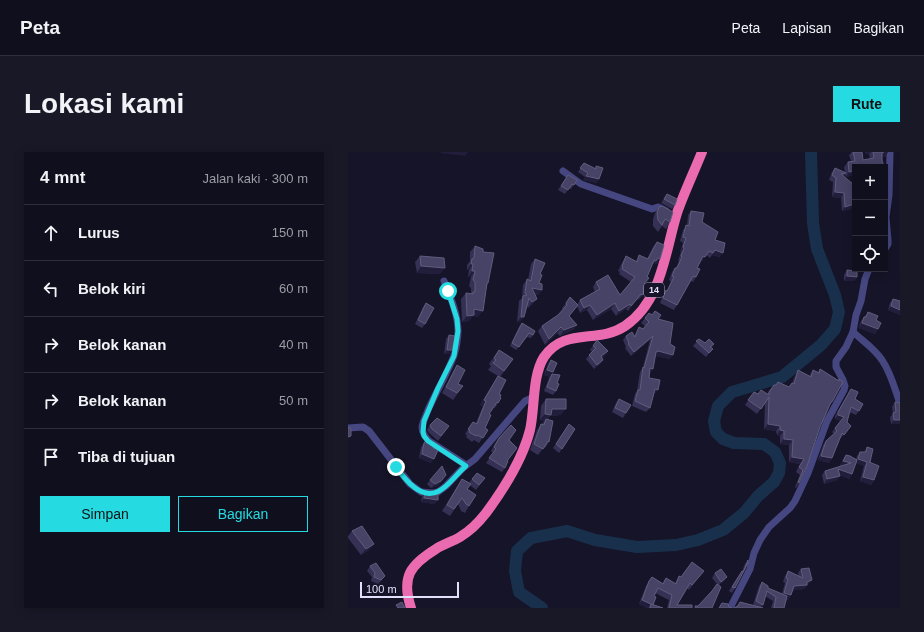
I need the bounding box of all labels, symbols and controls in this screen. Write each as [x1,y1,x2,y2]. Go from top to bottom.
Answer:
text: Peta [20,17,60,38]
text: Peta [732,20,760,36]
text: Lapisan [782,20,831,36]
text: Bagikan [853,20,904,36]
button: Rute [833,86,900,122]
text: Lokasi kami [24,88,184,119]
map controls [852,164,888,272]
button: + [852,164,888,200]
text: 4 mnt [40,168,85,187]
text: Jalan kaki · 300 m [203,171,308,186]
button: − [852,200,888,236]
icon: ahead [40,222,62,244]
text: Lurus [78,224,120,241]
text: 150 m [272,225,308,240]
button: locate [852,236,888,272]
icon: left [40,278,62,300]
text: Belok kiri [78,280,146,297]
text: 60 m [279,281,308,296]
route start [439,282,457,300]
road number: 14 [644,283,664,297]
icon: right [40,334,62,356]
text: Belok kanan [78,336,166,353]
text: 40 m [279,337,308,352]
icon: right [40,390,62,412]
text: Belok kanan [78,392,166,409]
text: 50 m [279,393,308,408]
icon: arrive [40,446,62,468]
text: Tiba di tujuan [78,448,175,465]
route end [387,458,405,476]
button: Simpan [40,496,170,532]
button: Bagikan [178,496,308,532]
scale bar [360,580,459,599]
text: 100 m [366,583,397,595]

